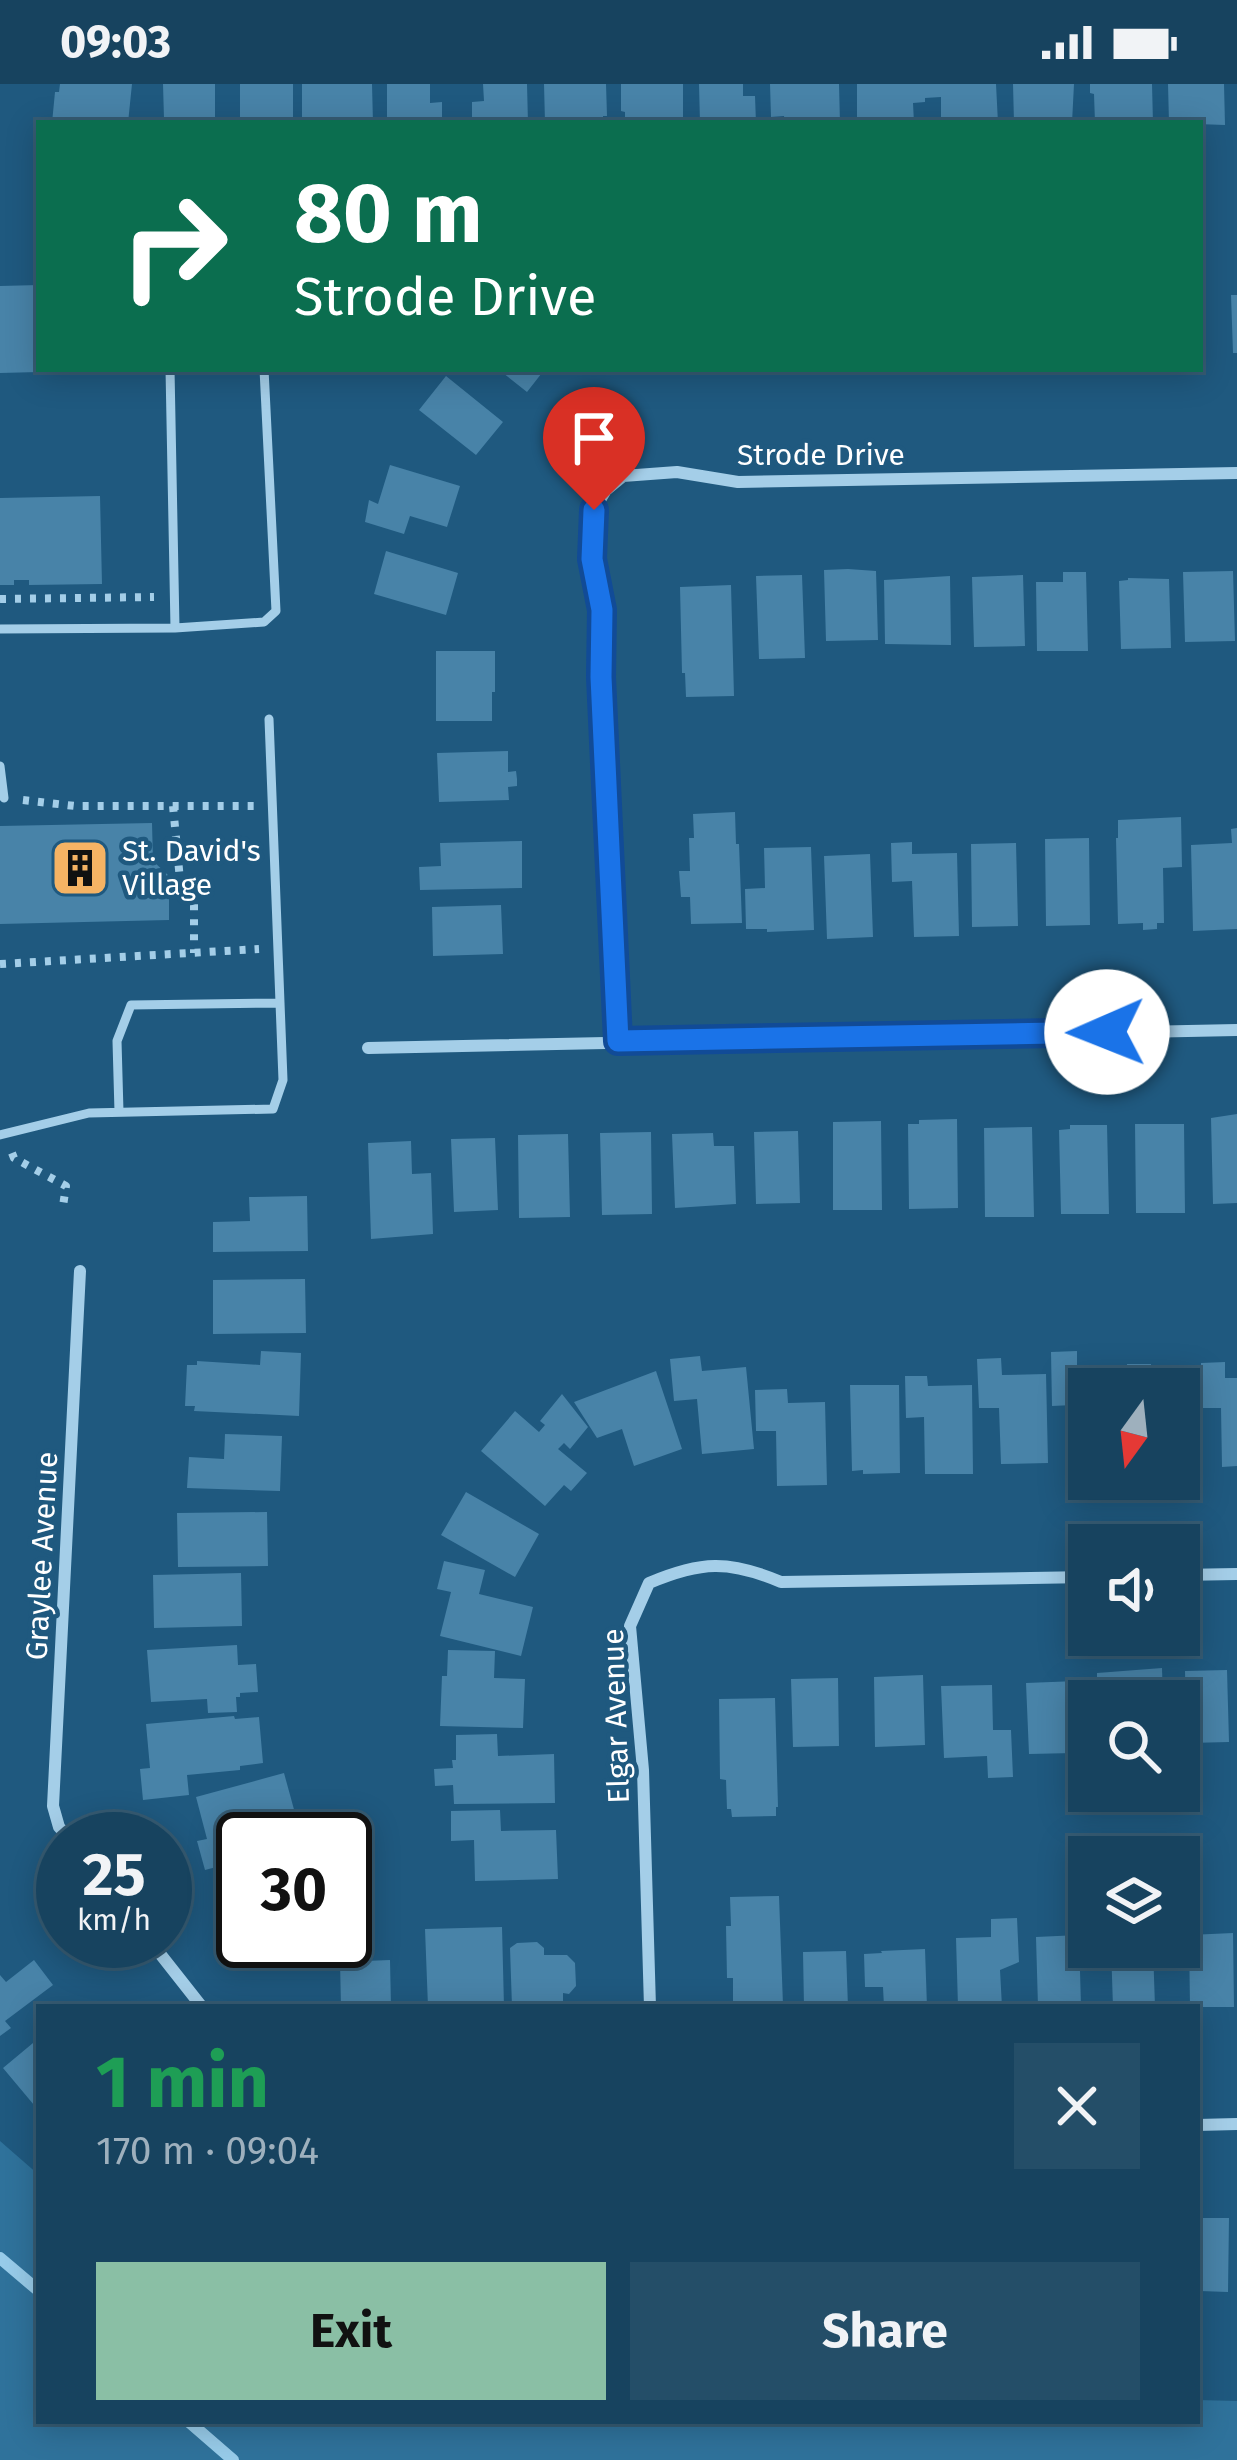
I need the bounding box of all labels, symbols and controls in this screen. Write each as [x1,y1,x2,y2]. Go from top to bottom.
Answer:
text: 09:03 [60,15,171,69]
text: 80 m [294,163,483,264]
icon: right [96,168,252,324]
text: Strode Drive [294,265,596,329]
pin [543,387,645,510]
icon: arrive [561,405,627,471]
street label: Strode Drive [737,437,905,473]
place label: St. David's Village [122,833,261,903]
building icon: St. David's Village [49,837,111,899]
position arrow [1044,969,1170,1095]
north arrow [1068,1368,1200,1500]
map controls [1068,1368,1200,1968]
street label: Graylee Avenue [19,1451,65,1661]
button: sound [1068,1524,1200,1656]
street label: Elgar Avenue [595,1628,637,1804]
button: search [1068,1680,1200,1812]
speed limit sign: 30 [216,1812,372,1968]
button: layers [1068,1836,1200,1968]
text: 25 [82,1839,146,1911]
text: km/h [77,1902,151,1938]
text: 1 min [96,2040,269,2126]
button: close [1014,2043,1140,2169]
text: 170 m · 09:04 [96,2128,319,2174]
button: Exit [96,2262,606,2400]
button: Share [630,2262,1140,2400]

